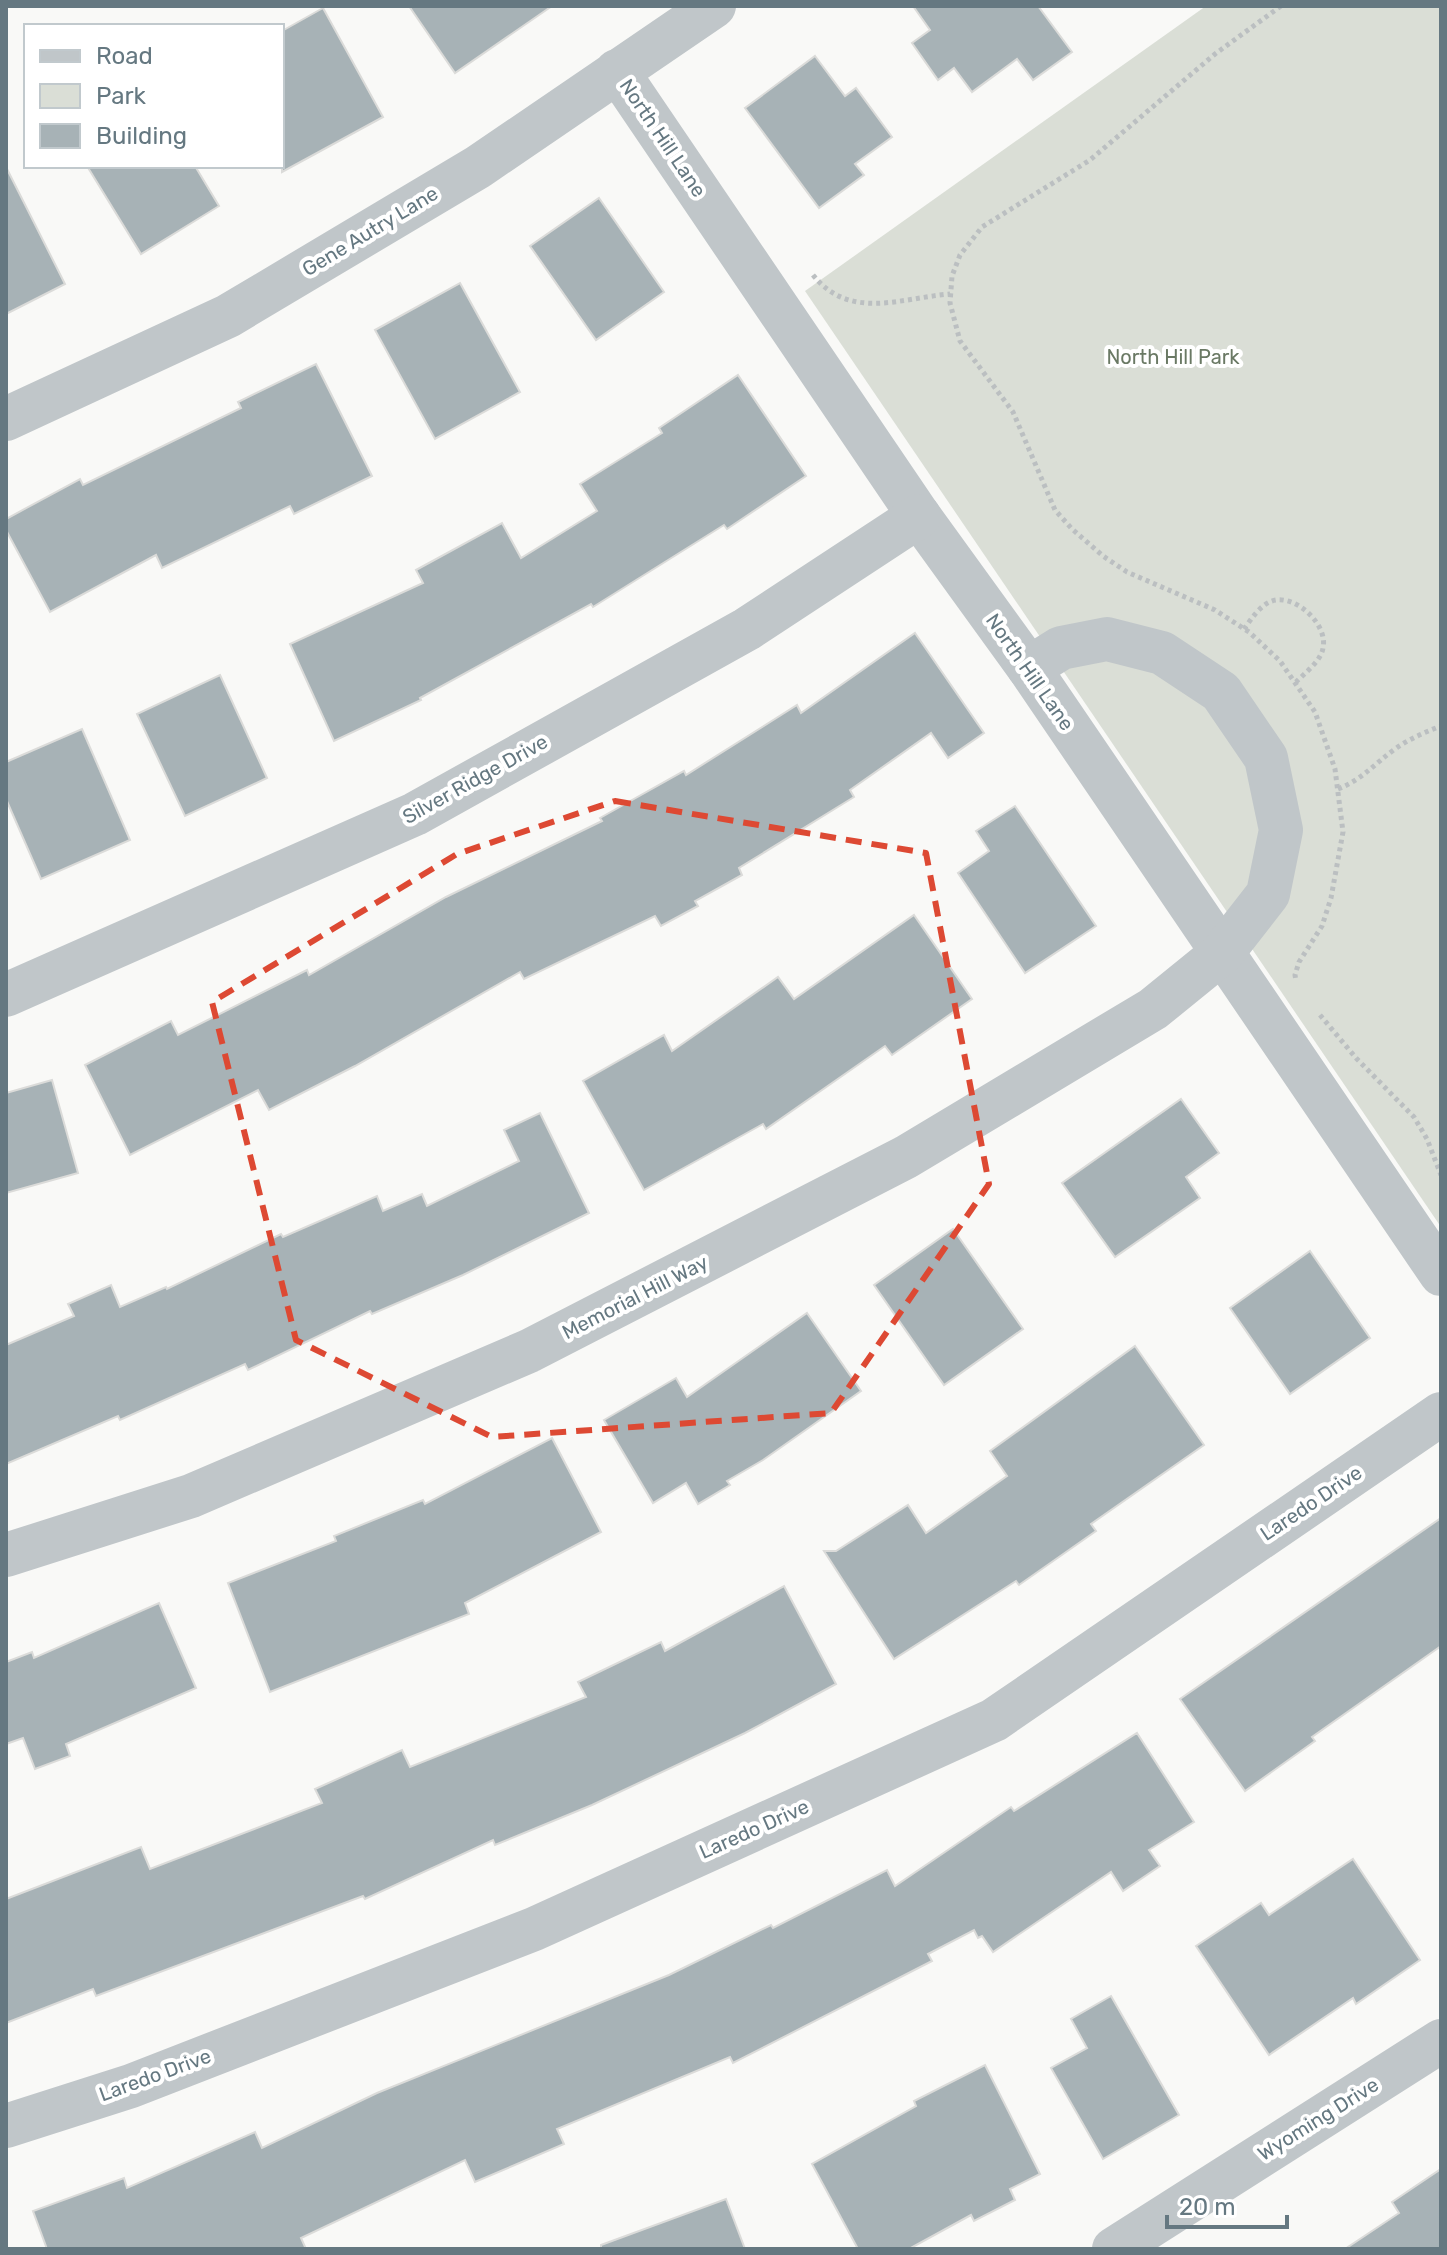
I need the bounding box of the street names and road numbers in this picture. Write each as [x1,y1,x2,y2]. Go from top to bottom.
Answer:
street label: North Hill Lane [615,74,711,202]
street label: Gene Autry Lane [298,181,442,281]
street label: North Hill Lane [981,609,1079,735]
street label: Silver Ridge Drive [398,729,552,829]
street label: Memorial Hill Way [558,1250,712,1344]
street label: Laredo Drive [1256,1460,1366,1546]
street label: Laredo Drive [696,1794,812,1864]
street label: Laredo Drive [96,2044,214,2106]
street label: Wyoming Drive [1253,2072,1383,2166]

